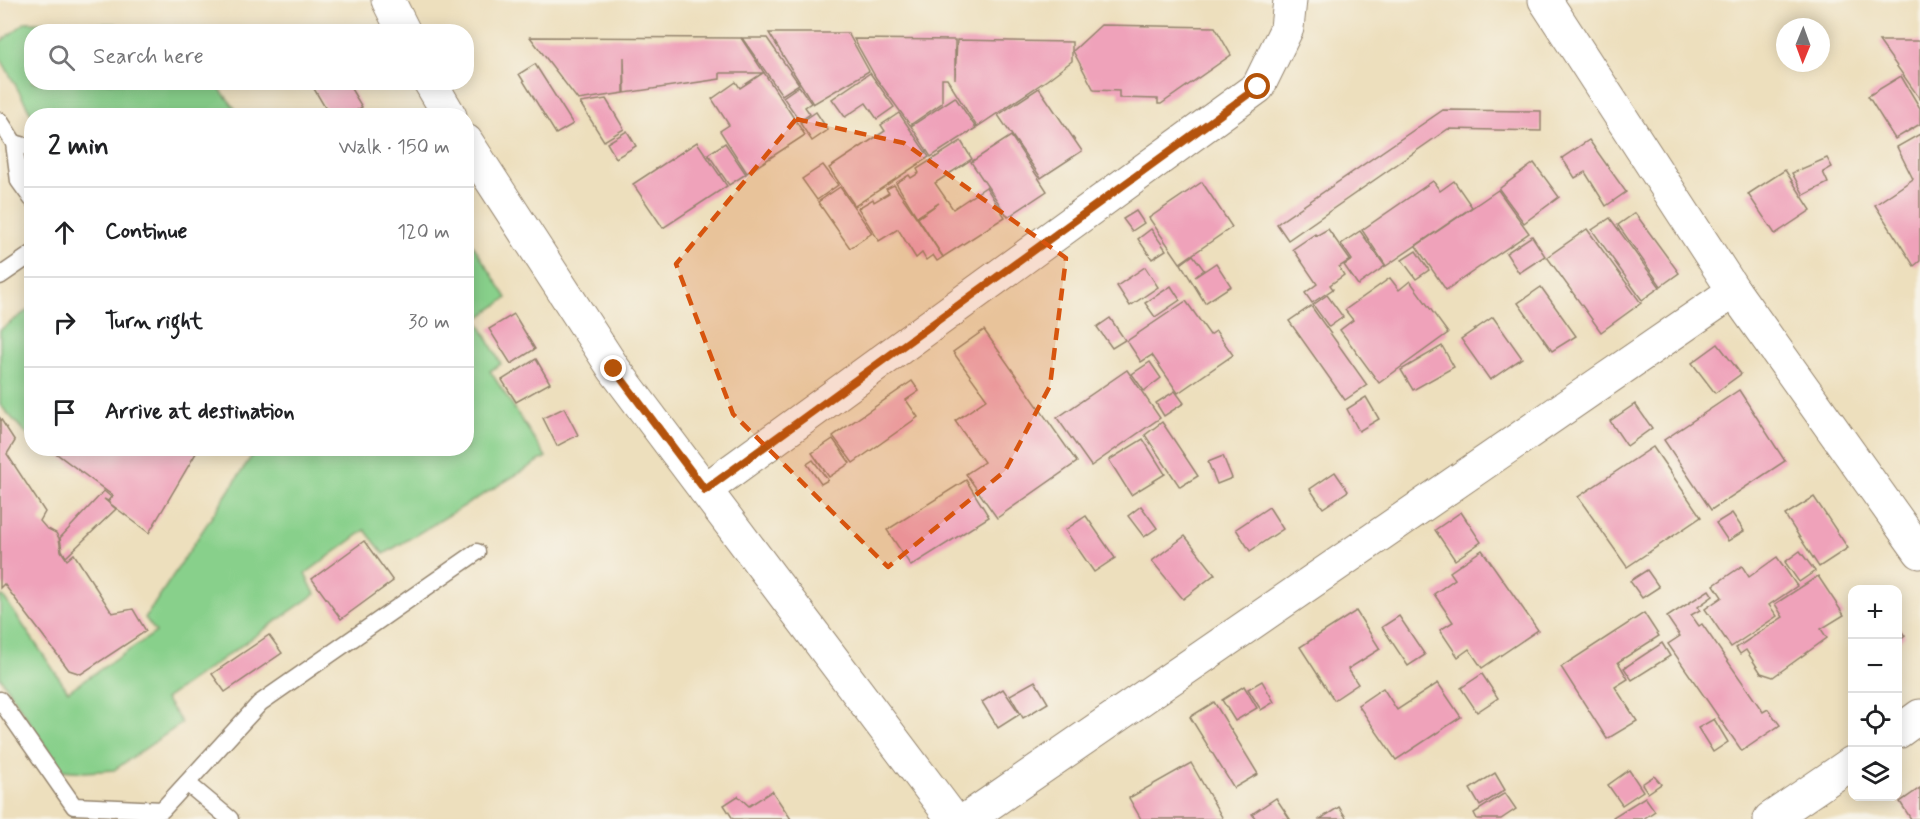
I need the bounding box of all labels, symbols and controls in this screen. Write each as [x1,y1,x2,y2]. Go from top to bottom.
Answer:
north arrow [1776,18,1830,72]
search box [24,24,474,90]
icon: search [45,41,78,74]
text: Search here [93,43,204,71]
route start [1244,73,1270,99]
text: 2 min [48,130,109,164]
text: Walk · 150 m [338,134,450,161]
icon: ahead [48,216,81,249]
text: Continue [105,218,187,246]
text: 120 m [397,219,450,246]
icon: right [48,306,81,339]
text: Turn right [105,308,203,336]
text: 30 m [408,309,450,336]
route end [600,355,626,381]
icon: arrive [48,396,81,429]
text: Arrive at destination [105,398,295,426]
map controls [1848,585,1902,801]
button: + [1848,585,1902,639]
button: − [1848,639,1902,693]
button: locate [1848,693,1902,747]
button: layers [1848,747,1902,801]

